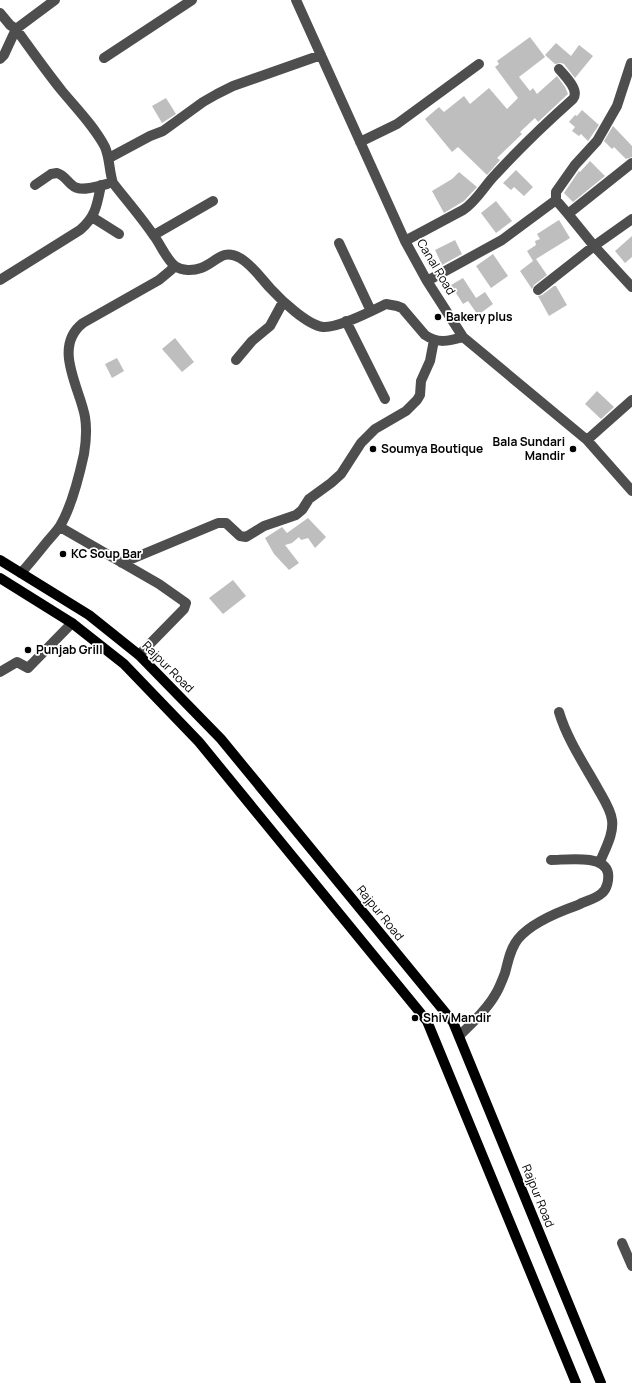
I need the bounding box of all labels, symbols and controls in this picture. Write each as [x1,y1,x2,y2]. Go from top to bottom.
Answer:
street label: Canal Road [413,235,460,298]
place label: Bakery plus [446,308,513,325]
marker: Bakery plus [433,312,443,322]
place label: Bala Sundari Mandir [493,433,565,464]
place label: Soumya Boutique [381,440,483,457]
marker: Soumya Boutique [368,444,378,454]
marker: Bala Sundari Mandir [568,444,578,454]
place label: KC Soup Bar [71,545,142,562]
marker: KC Soup Bar [58,549,68,559]
street label: Rajpur Road [139,637,198,696]
place label: Punjab Grill [36,641,103,658]
marker: Punjab Grill [23,645,33,655]
street label: Rajpur Road [353,881,408,944]
place label: Shiv Mandir [423,1009,491,1026]
marker: Shiv Mandir [410,1013,420,1023]
street label: Rajpur Road [518,1162,559,1230]

